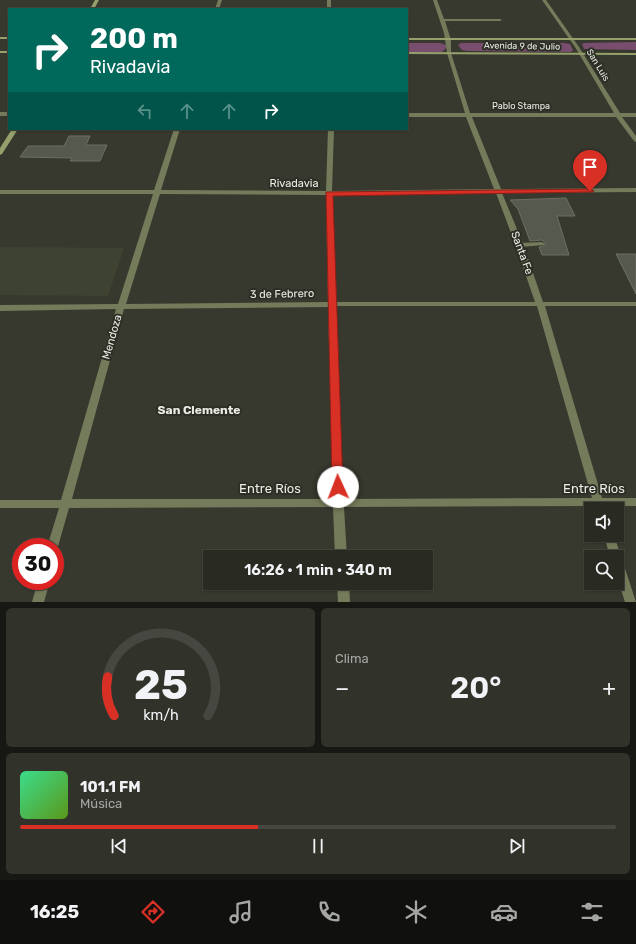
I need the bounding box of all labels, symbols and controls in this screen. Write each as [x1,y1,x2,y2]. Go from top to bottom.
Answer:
text: 200 m [90,22,178,55]
icon: right [24,24,76,76]
street label: Avenida 9 de Julio [484,40,560,52]
street label: San Luis [585,47,612,83]
text: Rivadavia [90,56,170,78]
icon: left [134,100,156,122]
icon: ahead [176,100,198,122]
icon: ahead [218,100,240,122]
icon: right [260,100,282,122]
street label: Pablo Stampa [492,101,550,111]
pin [573,150,607,191]
icon: arrive [579,156,601,178]
street label: Rivadavia [269,177,319,190]
street label: Santa Fe [508,230,536,276]
street label: 3 de Febrero [250,287,314,301]
street label: Mendoza [99,313,125,361]
district label: San Clemente [158,403,240,417]
position arrow [317,466,359,508]
street label: Entre Ríos [239,481,301,496]
street label: Entre Ríos [563,481,625,496]
map controls [584,502,624,590]
button: sound [584,502,624,542]
speed limit sign: 30 [12,538,64,590]
button: search [584,550,624,590]
text: 16:26 · 1 min · 340 m [244,561,392,579]
text: Clima [335,651,369,666]
text: 25 [134,659,187,708]
text: 20° [450,670,501,706]
text: − [335,675,349,702]
text: + [602,675,616,702]
text: km/h [143,706,178,723]
text: 101.1 FM [80,778,141,796]
text: Música [80,796,122,811]
icon: previous [108,835,130,857]
icon: pause [307,835,329,857]
icon: next [506,835,528,857]
icon: directions [139,898,167,926]
icon: music [227,898,255,926]
icon: phone [315,898,343,926]
icon: climate [402,898,430,926]
icon: car [490,898,518,926]
icon: filters [578,898,606,926]
text: 16:25 [30,901,79,923]

